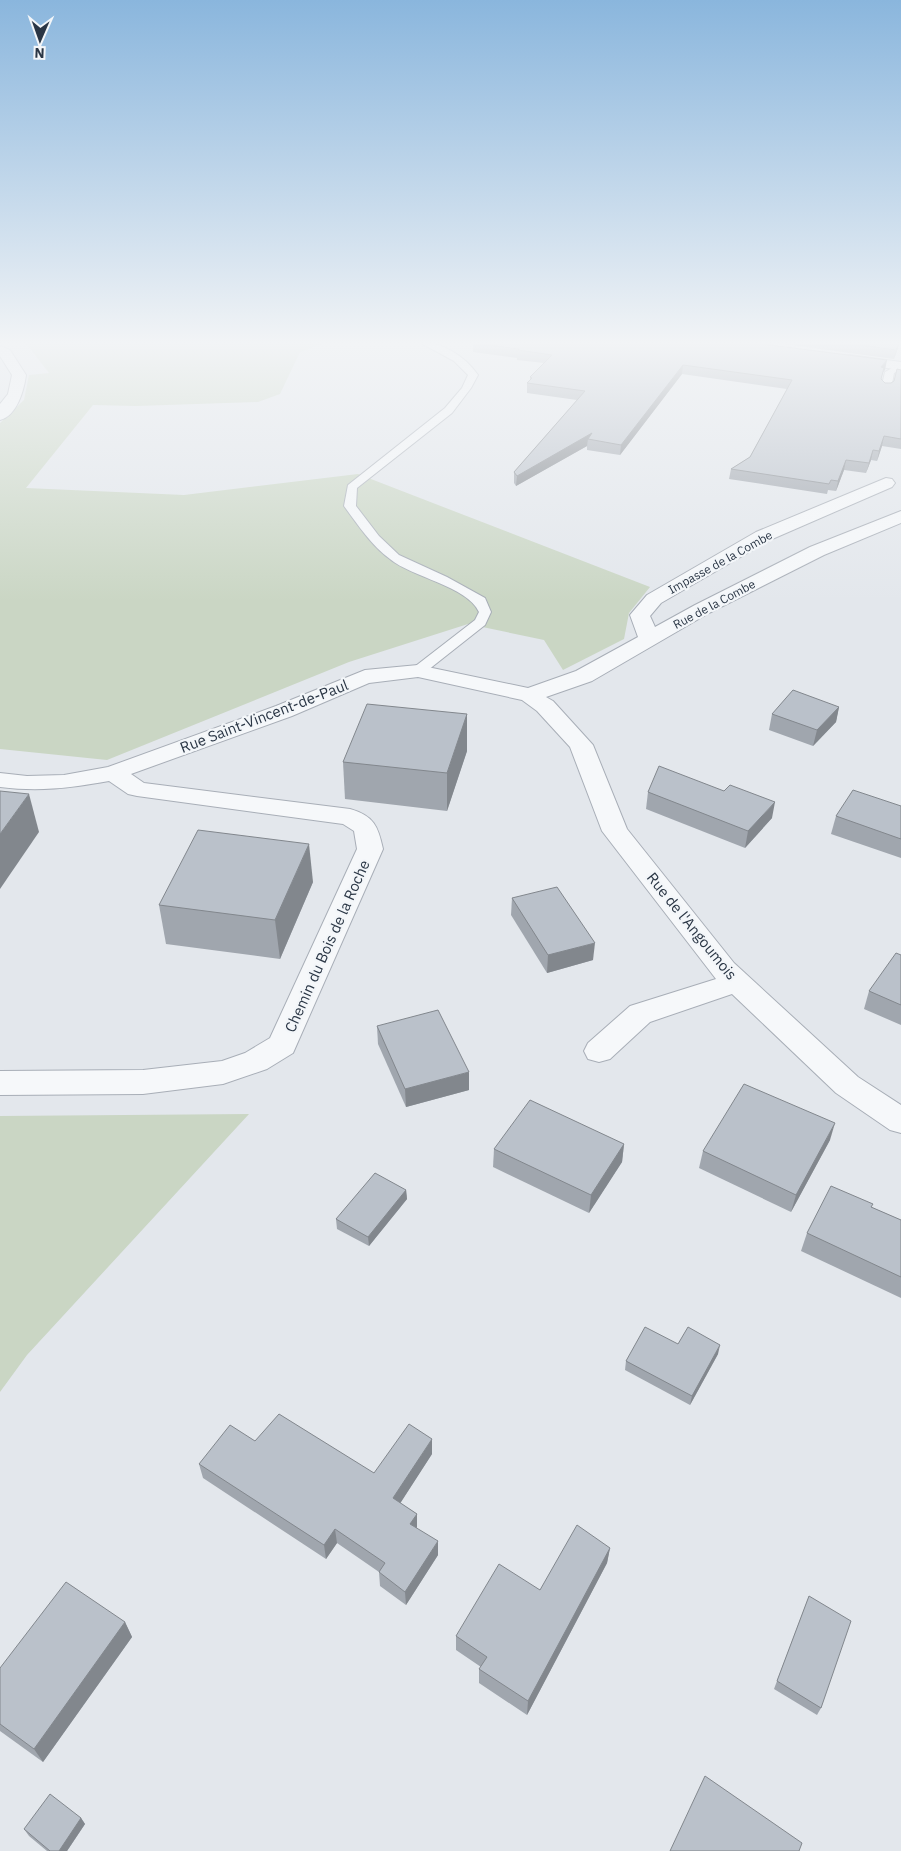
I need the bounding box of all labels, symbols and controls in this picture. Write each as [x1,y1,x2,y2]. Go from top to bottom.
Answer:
north arrow [15,15,65,65]
text: N [34,44,45,62]
street label: Impasse de la Combe [665,527,775,597]
street label: Rue de la Combe [670,576,758,632]
street label: Rue Saint-Vincent-de-Paul [177,675,351,757]
street label: Chemin du Bois de la Roche [280,857,374,1035]
street label: Rue de l'Angoumois [643,868,741,984]

